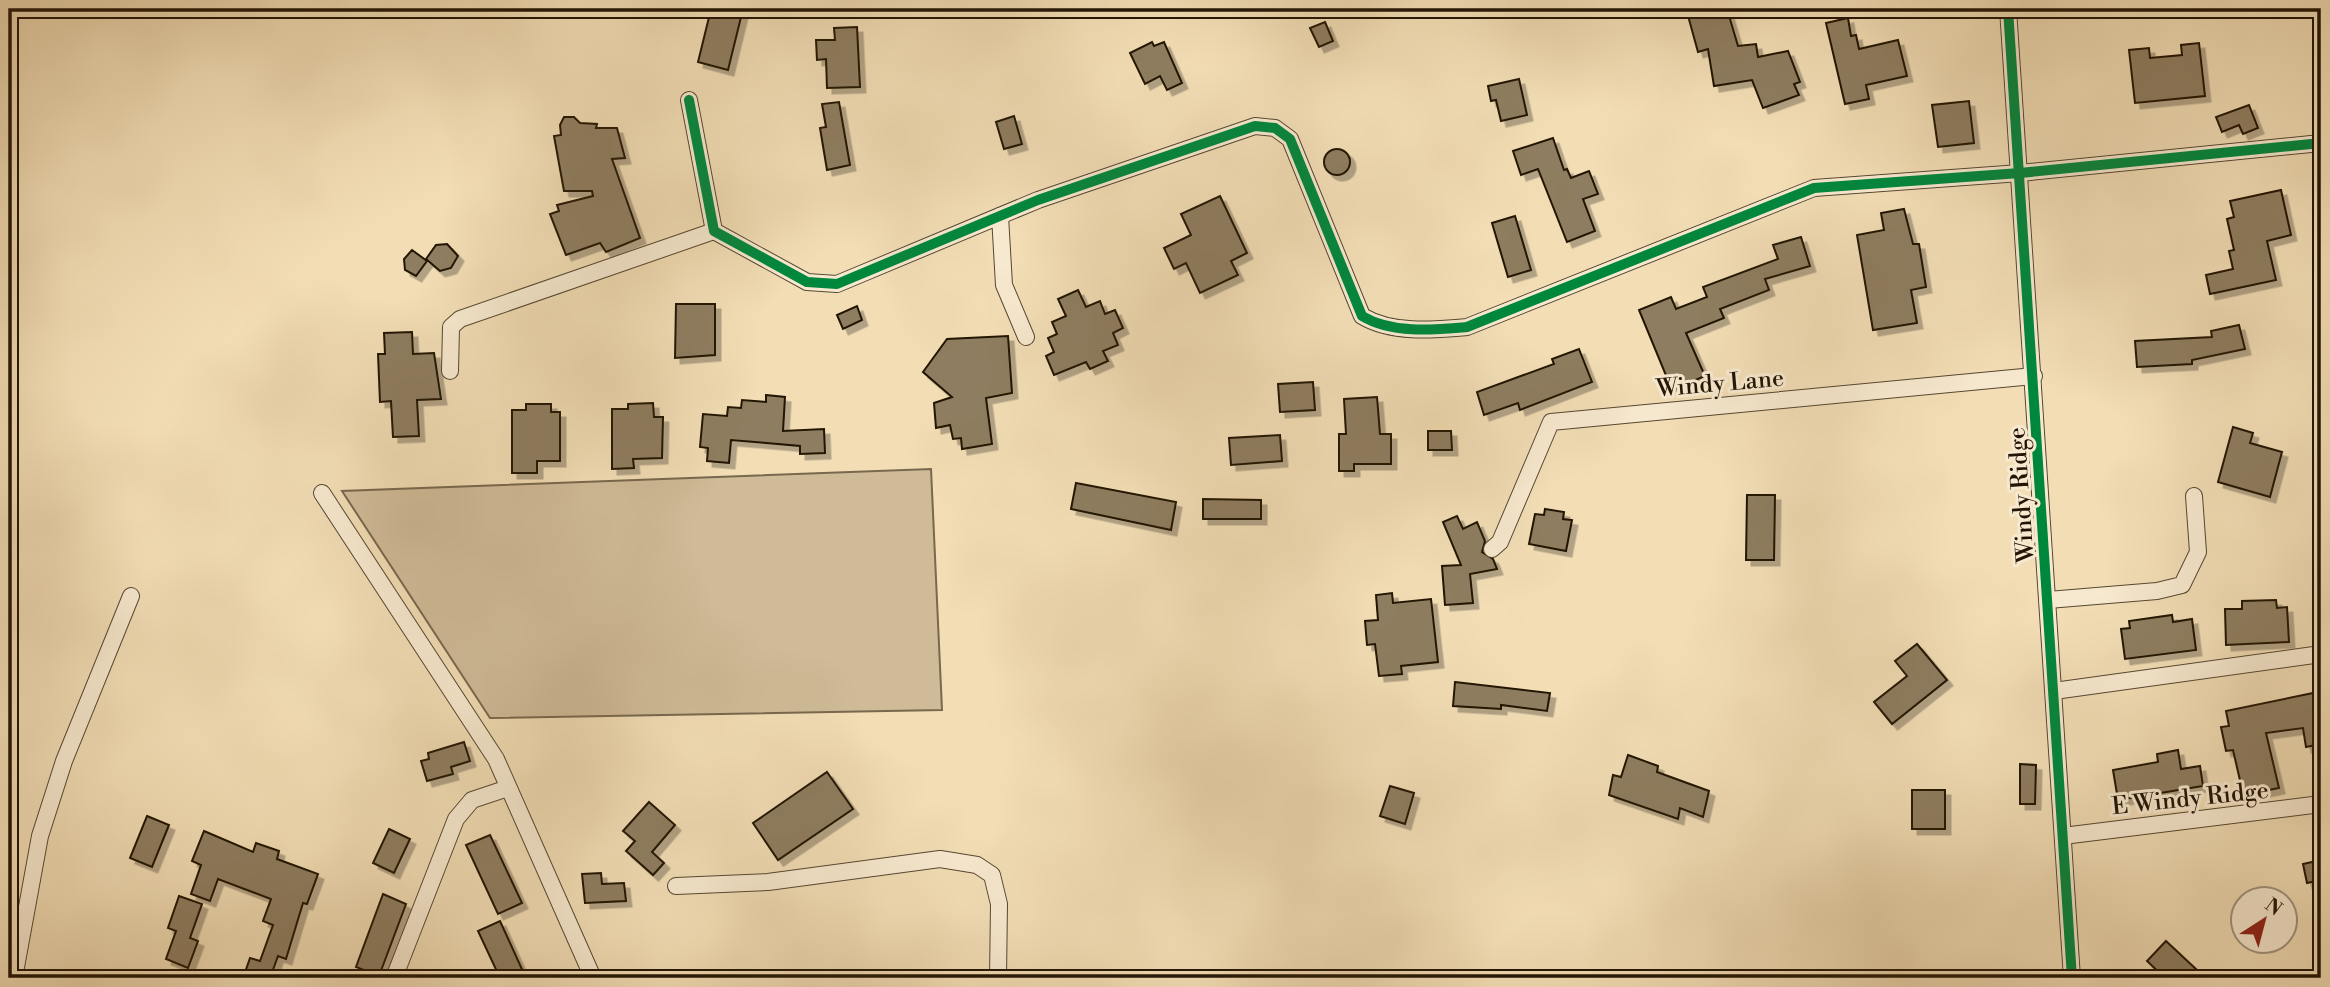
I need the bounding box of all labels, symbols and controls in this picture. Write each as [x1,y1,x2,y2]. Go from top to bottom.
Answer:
street label: Windy Lane [1654,363,1785,405]
street label: Windy Ridge [2002,426,2042,565]
street label: E Windy Ridge [2110,776,2270,822]
north arrow [2228,886,2298,956]
text: N [2260,893,2287,921]

